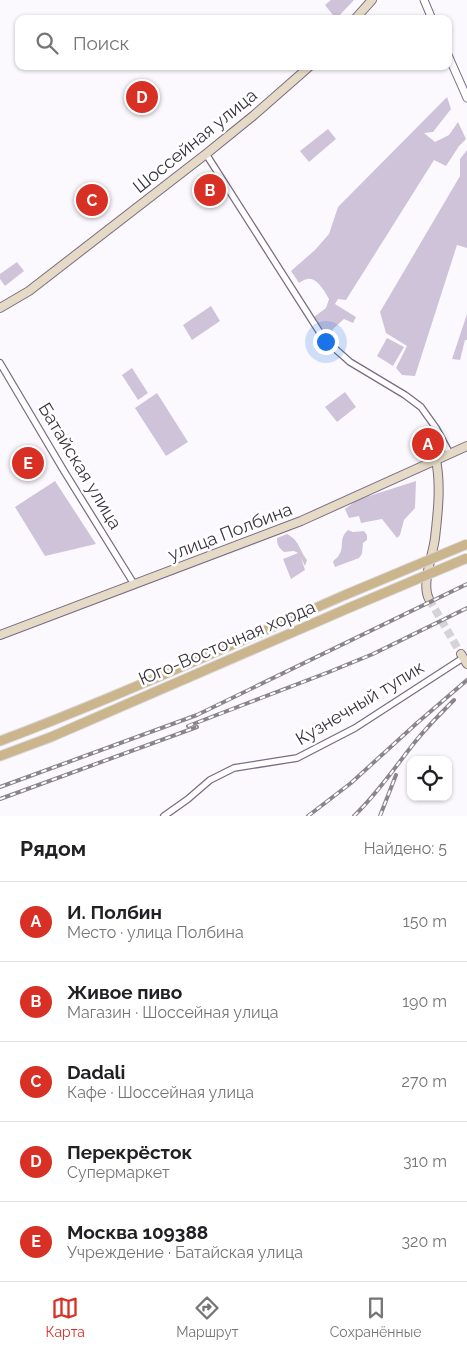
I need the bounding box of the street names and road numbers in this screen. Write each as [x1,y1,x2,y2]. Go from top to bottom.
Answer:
street label: Шоссейная улица [129,84,261,197]
street label: Батайская улица [34,399,126,533]
street label: улица Полбина [165,498,295,565]
street label: Юго-Восточная хорда [135,596,318,689]
street label: Кузнечный тупик [292,656,428,749]

